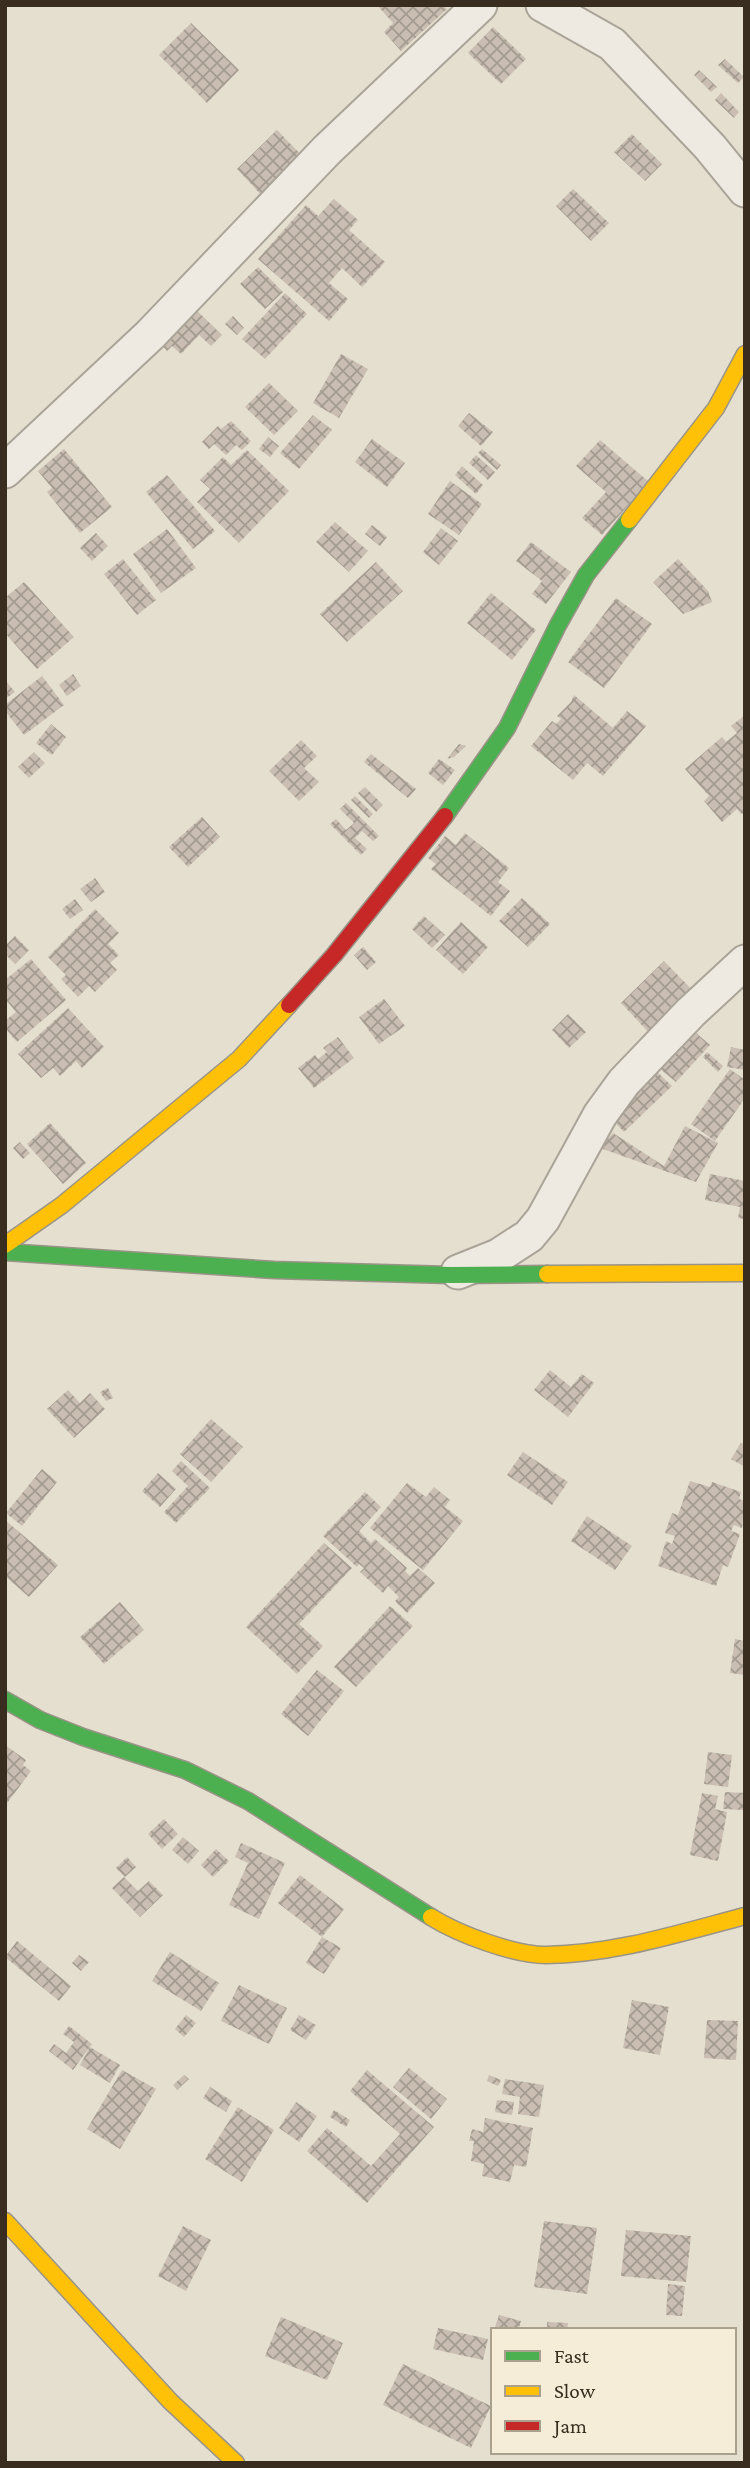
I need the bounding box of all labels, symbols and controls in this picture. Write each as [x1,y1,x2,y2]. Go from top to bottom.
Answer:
legend [491,2328,736,2454]
text: Fast [554,2344,590,2368]
text: Slow [554,2379,596,2403]
text: Jam [552,2414,587,2438]

